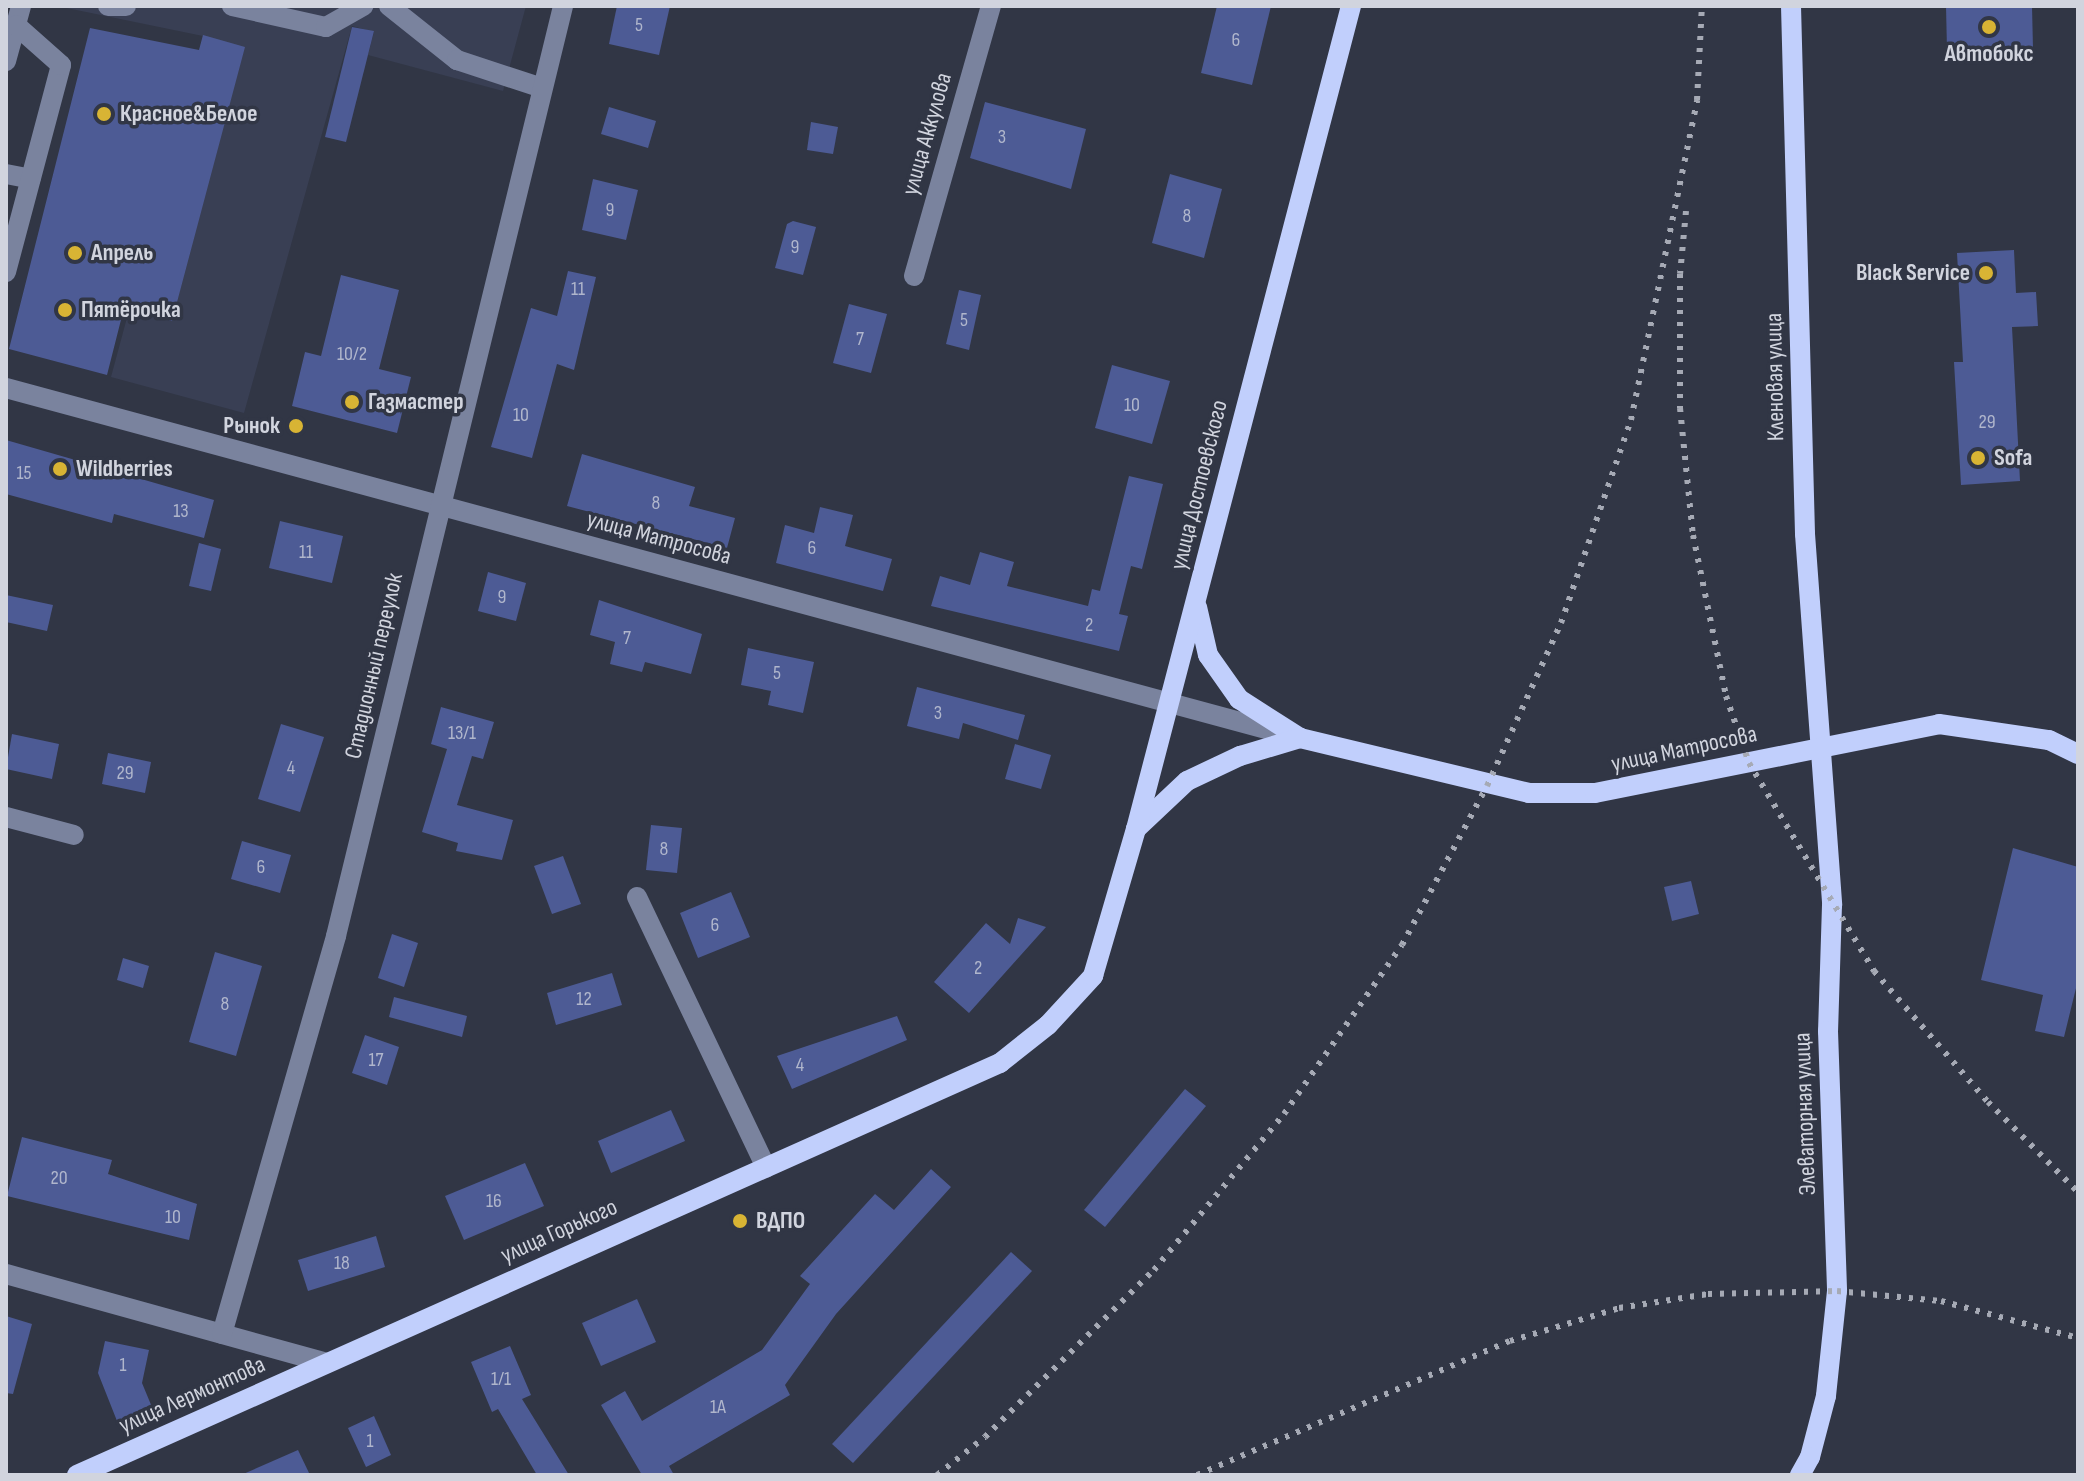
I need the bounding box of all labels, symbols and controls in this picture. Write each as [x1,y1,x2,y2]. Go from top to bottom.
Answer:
house number: 5 [635,13,643,37]
marker: Автобокс [1980,18,1998,36]
house number: 6 [1232,28,1240,52]
place label: Автобокс [1944,40,2034,68]
street label: улица Аккулова [896,69,958,199]
place label: Красное&Белое [120,100,257,128]
marker: Красное&Белое [95,105,113,123]
house number: 3 [998,125,1006,149]
house number: 9 [606,198,614,222]
house number: 8 [1183,204,1191,228]
house number: 9 [791,235,799,259]
place label: Апрель [91,239,153,267]
marker: Апрель [66,244,84,262]
place label: Black Service [1856,259,1970,287]
marker: Black Service [1977,264,1995,282]
house number: 11 [571,277,585,301]
place label: Пятёрочка [81,296,181,324]
marker: Пятёрочка [56,301,74,319]
house number: 5 [960,308,968,332]
street label: Кленовая улица [1759,313,1791,441]
house number: 7 [856,327,864,351]
house number: 10/2 [337,342,367,366]
place label: Газмастер [368,388,464,416]
marker: Газмастер [343,393,361,411]
house number: 10 [1124,393,1140,417]
street label: улица Достоевского [1164,397,1234,573]
house number: 10 [513,403,529,427]
house number: 29 [1978,410,1996,434]
place label: Рынок [223,412,280,440]
marker: Рынок [287,417,305,435]
place label: Sofa [1994,444,2032,472]
marker: Sofa [1969,449,1987,467]
place label: Wildberries [76,455,173,483]
marker: Wildberries [51,460,69,478]
house number: 15 [16,461,32,485]
house number: 8 [652,491,660,515]
house number: 13 [173,499,189,523]
street label: улица Матросова [584,505,734,571]
house number: 6 [808,536,816,560]
house number: 11 [299,540,313,564]
street label: Стадионный переулок [339,570,409,762]
house number: 9 [498,585,506,609]
house number: 2 [1085,613,1093,637]
house number: 7 [623,626,631,650]
house number: 5 [773,661,781,685]
house number: 3 [934,701,942,725]
street label: улица Матросова [1609,720,1759,778]
house number: 13/1 [448,721,476,745]
house number: 4 [287,756,295,780]
house number: 29 [116,761,134,785]
house number: 8 [660,837,668,861]
house number: 6 [257,855,265,879]
house number: 6 [711,913,719,937]
house number: 2 [974,956,982,980]
house number: 12 [576,987,592,1011]
house number: 8 [221,992,229,1016]
street label: Элеваторная улица [1788,1032,1822,1196]
house number: 17 [369,1048,383,1072]
house number: 4 [796,1053,804,1077]
house number: 20 [50,1166,68,1190]
house number: 16 [486,1189,502,1213]
street label: улица Горького [496,1192,622,1270]
house number: 10 [165,1205,181,1229]
place label: ВДПО [756,1207,805,1235]
marker: ВДПО [731,1212,749,1230]
house number: 18 [334,1251,350,1275]
street label: улица Лермонтова [114,1350,270,1440]
house number: 1 [120,1353,126,1377]
house number: 1/1 [491,1367,511,1391]
house number: 1А [710,1395,726,1419]
house number: 1 [367,1429,373,1453]

